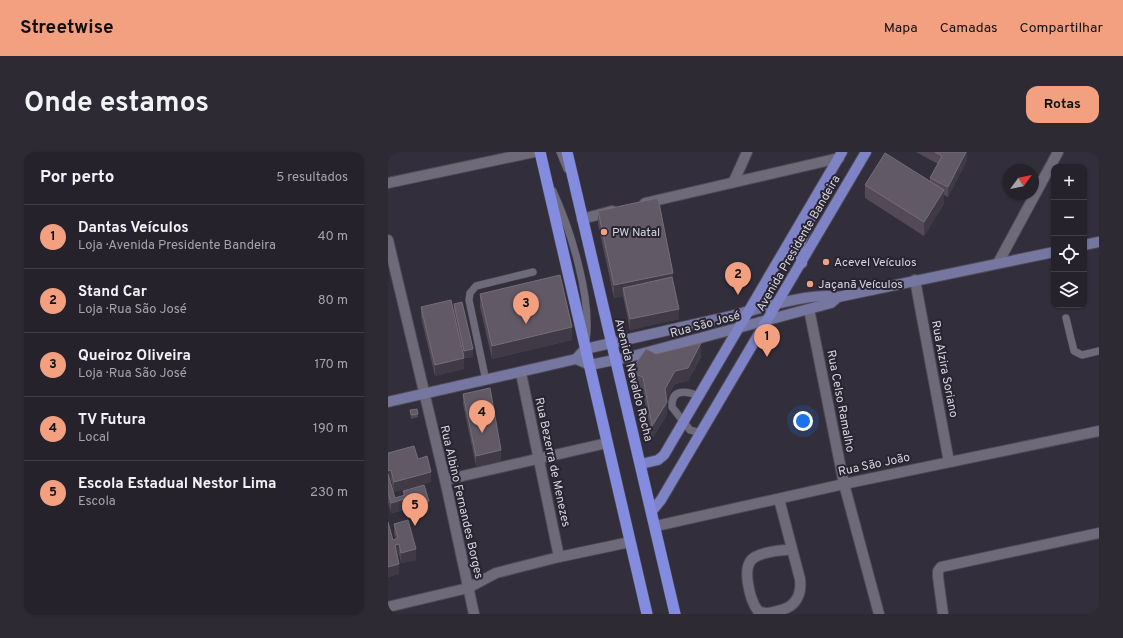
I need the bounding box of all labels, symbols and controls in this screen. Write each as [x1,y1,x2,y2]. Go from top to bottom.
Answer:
text: Streetwise [20,16,113,40]
text: Mapa [884,20,918,37]
text: Camadas [940,20,998,37]
text: Compartilhar [1020,20,1103,37]
text: Onde estamos [24,86,209,122]
button: Rotas [1026,86,1099,123]
north arrow [1003,164,1039,200]
map controls [1051,164,1087,308]
button: + [1051,164,1087,200]
text: Por perto [40,167,114,189]
text: 5 resultados [276,170,348,186]
street label: Avenida Presidente Bandeira [753,172,844,315]
button: − [1051,200,1087,236]
text: Dantas Veículos [78,219,189,238]
place label: PW Natal [612,225,660,241]
marker: PW Natal [599,227,609,237]
text: 1 [50,229,56,245]
text: 40 m [318,229,348,245]
button: locate [1051,236,1087,272]
text: Loja · Avenida Presidente Bandeira [78,238,276,254]
place label: Acevel Veículos [834,255,917,271]
marker: Acevel Veículos [821,257,831,267]
pin: 2 [725,262,751,295]
button: layers [1051,272,1087,308]
place label: Jaçanã Veículos [818,277,903,293]
marker: Jaçanã Veículos [805,279,815,289]
text: Stand Car [78,283,147,302]
pin: 3 [513,291,539,324]
text: 2 [49,293,57,309]
text: 80 m [318,293,348,309]
text: Loja · Rua São José [78,302,187,318]
street label: Rua São José [668,308,742,342]
street label: Avenida Nevaldo Rocha [610,317,656,443]
street label: Rua Alzira Soriano [927,319,961,419]
pin: 1 [754,324,780,357]
text: Queiroz Oliveira [78,347,191,366]
street label: Rua Celso Ramalho [822,349,858,454]
text: 3 [49,357,57,373]
text: 170 m [314,357,348,373]
text: Loja · Rua São José [78,366,187,382]
street label: Rua Bezerra de Menezes [530,396,574,529]
pin: 4 [469,400,495,433]
text: TV Futura [78,411,146,430]
your location [793,411,813,431]
text: 4 [49,421,57,437]
text: 190 m [313,421,348,437]
street label: Rua Albino Fernandes Borges [436,424,487,581]
text: Local [78,430,109,446]
street label: Rua São João [837,449,912,480]
text: Escola Estadual Nestor Lima [78,475,276,494]
text: 5 [49,485,57,501]
text: 230 m [310,485,348,501]
pin: 5 [402,493,428,526]
text: Escola [78,494,116,510]

